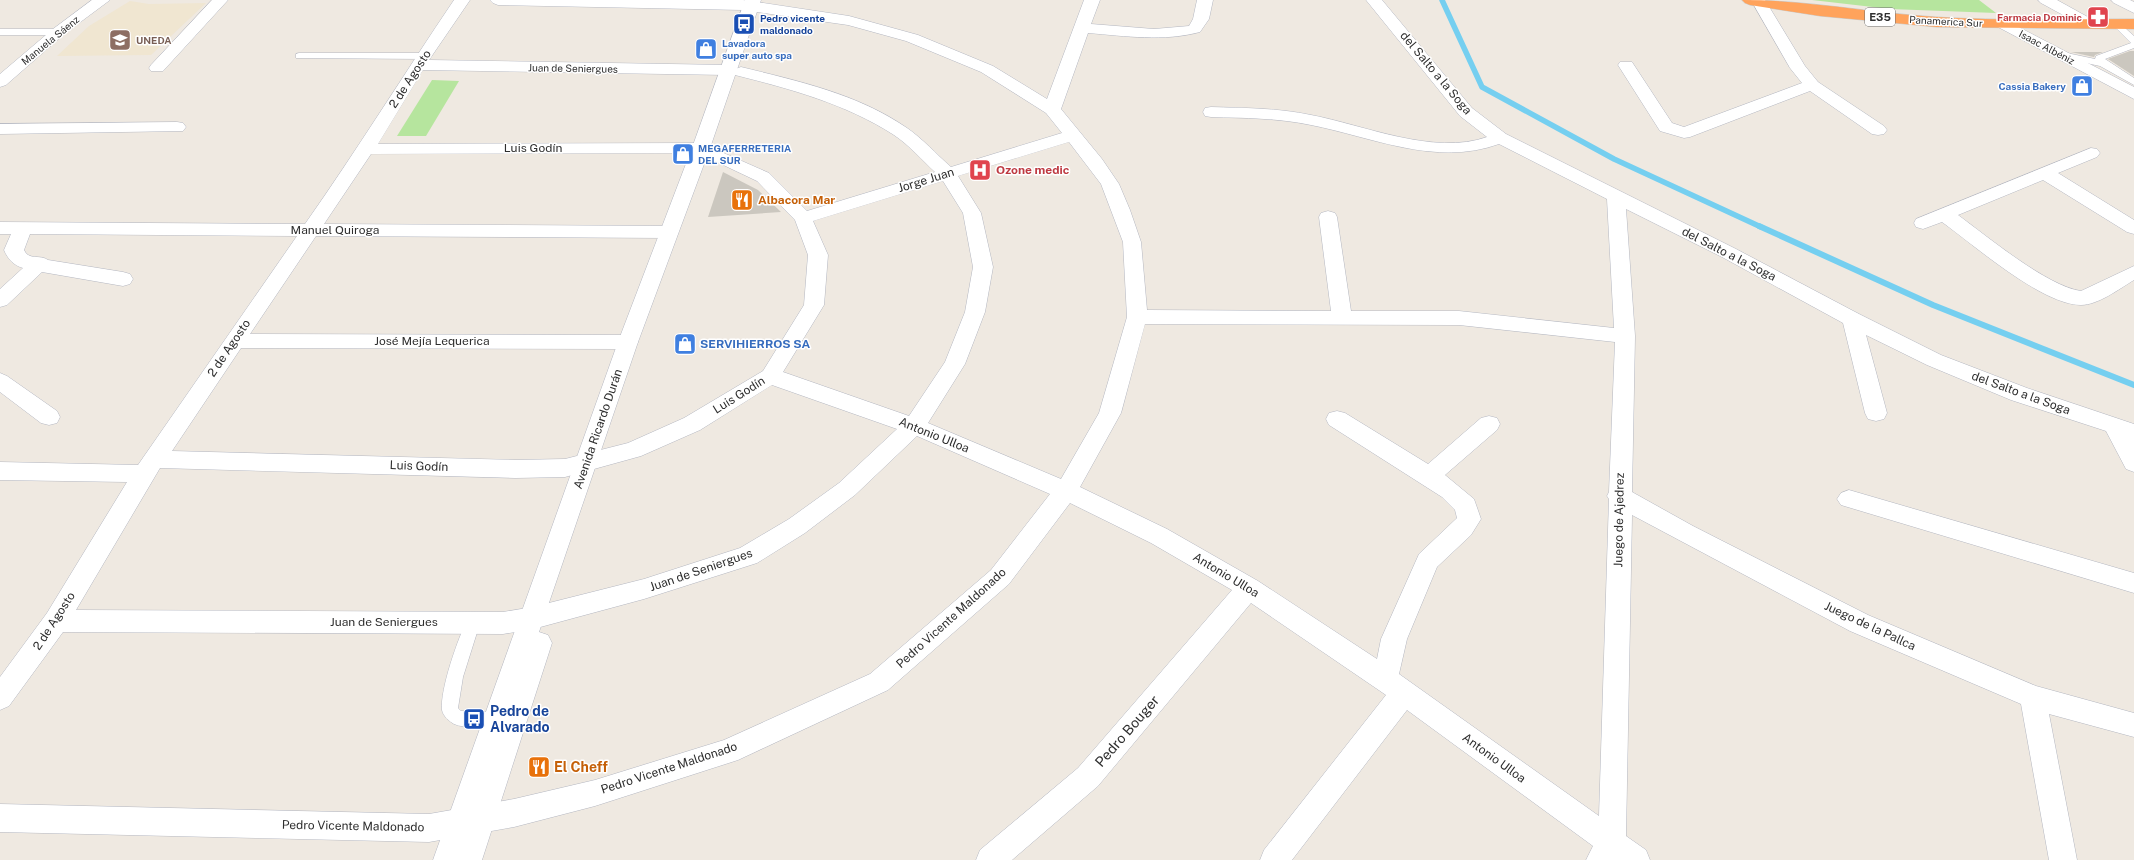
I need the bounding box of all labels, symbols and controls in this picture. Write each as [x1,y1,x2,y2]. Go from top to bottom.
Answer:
pharmacy icon: Farmacia Dominic [2085,4,2111,30]
road number: E35 [1865,8,1895,26]
bus stop icon: Pedro vicente maldonado [731,11,757,37]
place label: Farmacia Dominic [1997,11,2083,23]
place label: Pedro vicente maldonado [760,12,825,36]
street label: Manuela Sáenz [19,13,81,67]
street label: Panamerica Sur [1909,13,1983,29]
school or university icon: UNEDA [107,27,133,53]
street label: Isaac Albéniz [2017,27,2077,67]
street label: del Salto a la Soga [1397,29,1475,117]
place label: UNEDA [136,34,172,46]
shop icon: Lavadora super auto spa [693,36,719,62]
place label: Lavadora super auto spa [722,37,792,61]
street label: 2 de Agosto [386,47,434,111]
street label: Juan de Seniergues [528,61,618,75]
shop icon: Cassia Bakery [2069,73,2095,99]
place label: Cassia Bakery [1999,80,2066,92]
street label: Luis Godín [504,141,562,155]
shop icon: MEGAFERRETERIA DEL SUR [670,141,696,167]
place label: MEGAFERRETERIA DEL SUR [698,142,791,166]
hospital icon: Ozone medic [967,157,993,183]
place label: Ozone medic [996,163,1070,177]
street label: Jorge Juan [896,165,956,195]
restaurant icon: Albacora Mar [729,187,755,213]
place label: Albacora Mar [758,193,835,207]
street label: Manuel Quiroga [291,223,379,237]
street label: del Salto a la Soga [1680,224,1778,284]
street label: 2 de Agosto [205,316,253,379]
shop icon: SERVIHIERROS SA [672,331,698,357]
street label: José Mejía Lequerica [374,334,490,348]
place label: SERVIHIERROS SA [700,337,810,351]
street label: Avenida Ricardo Durán [571,367,625,491]
street label: del Salto a la Soga [1970,369,2072,417]
street label: Luis Godín [710,373,768,416]
street label: Antonio Ulloa [897,415,971,455]
street label: Luis Godín [389,458,449,474]
street label: Juego de Ajedrez [1611,472,1627,567]
street label: Juan de Seniergues [648,546,754,594]
street label: Antonio Ulloa [1190,550,1262,600]
street label: Pedro Vicente Maldonado [893,565,1009,671]
street label: 2 de Agosto [30,589,78,653]
street label: Juego de la Pallca [1822,599,1918,653]
street label: Juan de Seniergues [330,615,438,629]
street label: Pedro Bouger [1092,692,1162,770]
place label: Pedro de Alvarado [490,703,550,735]
bus stop icon: Pedro de Alvarado [461,706,487,732]
street label: Antonio Ulloa [1460,730,1528,786]
street label: Pedro Vicente Maldonado [599,739,739,797]
restaurant icon: El Cheff [526,754,552,780]
place label: El Cheff [554,759,608,775]
street label: Pedro Vicente Maldonado [282,818,425,834]

